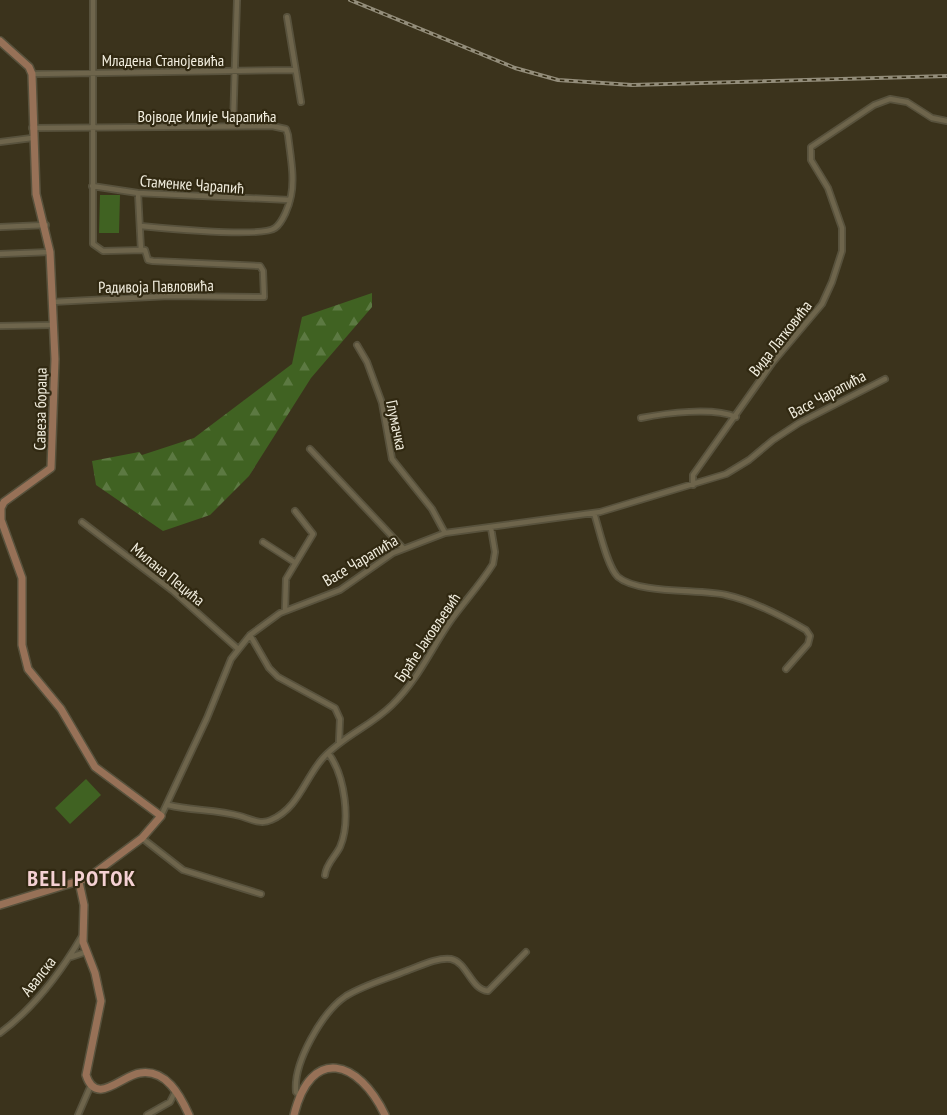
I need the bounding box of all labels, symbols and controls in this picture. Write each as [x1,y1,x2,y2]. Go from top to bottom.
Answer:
street label: Младена Станојевића [102,50,224,70]
street label: Војводе Илије Чарапића [138,106,276,126]
street label: Стаменке Чарапић [139,170,245,198]
street label: Радивоја Павловића [98,275,214,297]
street label: Вида Латковића [744,296,816,380]
street label: Васе Чарапића [785,365,869,423]
street label: Савеза бораца [29,367,51,451]
street label: Глумачка [382,398,412,452]
street label: Васе Чарапића [319,530,401,590]
street label: Милана Пецића [127,538,209,610]
street label: Браће Јаковљевић [390,588,464,686]
district label: BELI POTOK [27,864,137,892]
street label: Авалска [16,952,60,1000]

